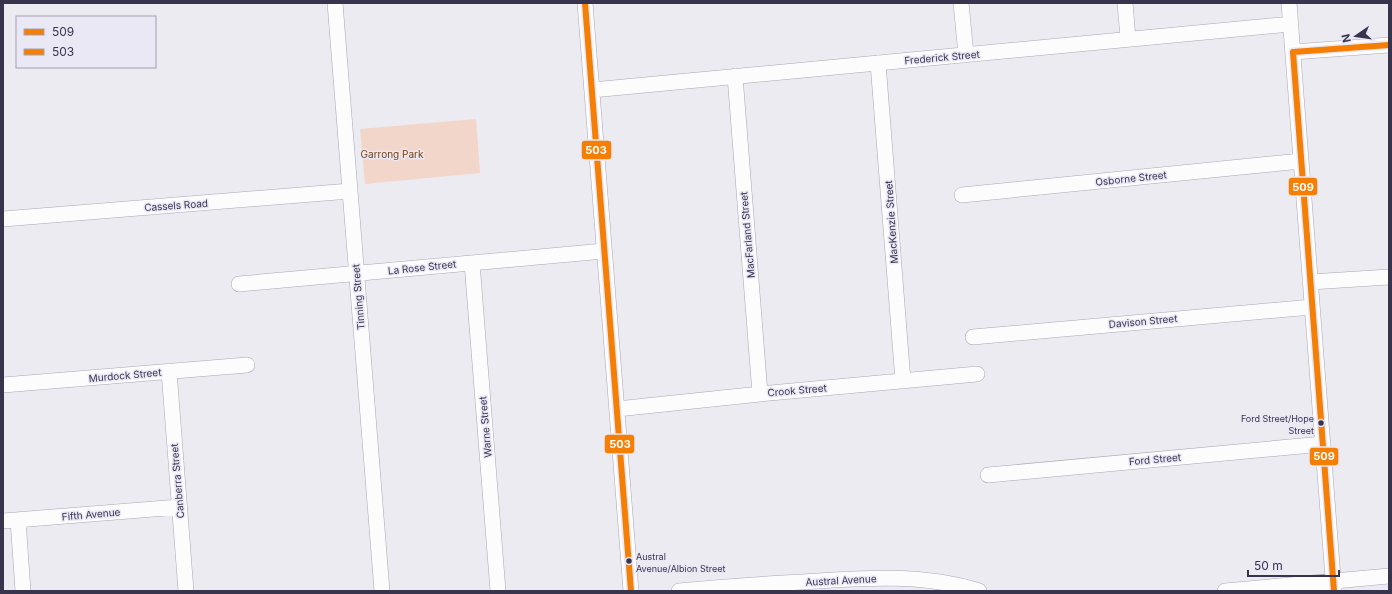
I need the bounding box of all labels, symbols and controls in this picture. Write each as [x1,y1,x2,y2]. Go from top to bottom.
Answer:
legend [16,16,156,68]
north arrow [1336,16,1376,56]
text: 509 [52,24,74,39]
text: N [1338,33,1354,44]
text: 503 [52,44,74,59]
street label: Frederick Street [904,48,981,66]
line badge: 503 [581,140,612,160]
text: 503 [585,143,607,157]
park label: Garrong Park [361,148,424,160]
street label: Osborne Street [1095,168,1168,188]
line badge: 509 [1288,177,1318,196]
street label: MacKenzie Street [882,179,900,264]
text: 509 [1292,180,1314,194]
street label: MacFarland Street [737,191,757,279]
street label: Cassels Road [144,197,208,213]
street label: La Rose Street [387,257,457,277]
street label: Tinning Street [349,263,367,330]
street label: Davison Street [1108,312,1179,330]
street label: Murdock Street [88,366,163,384]
street label: Crook Street [767,381,828,399]
street label: Warne Street [476,395,494,458]
place label: Ford Street/Hope Street [1241,413,1314,436]
marker: Ford Street/Hope Street [1316,418,1326,428]
line badge: 503 [604,434,635,454]
text: 503 [609,437,631,451]
street label: Canberra Street [168,442,186,519]
line badge: 509 [1309,447,1339,466]
text: 509 [1313,449,1335,463]
street label: Ford Street [1128,451,1182,467]
street label: Fifth Avenue [61,505,121,523]
place label: Austral Avenue/Albion Street [636,551,725,574]
scale bar [1248,552,1339,578]
marker: Austral Avenue/Albion Street [624,556,634,566]
text: 50 m [1254,558,1283,573]
street label: Austral Avenue [805,572,877,588]

